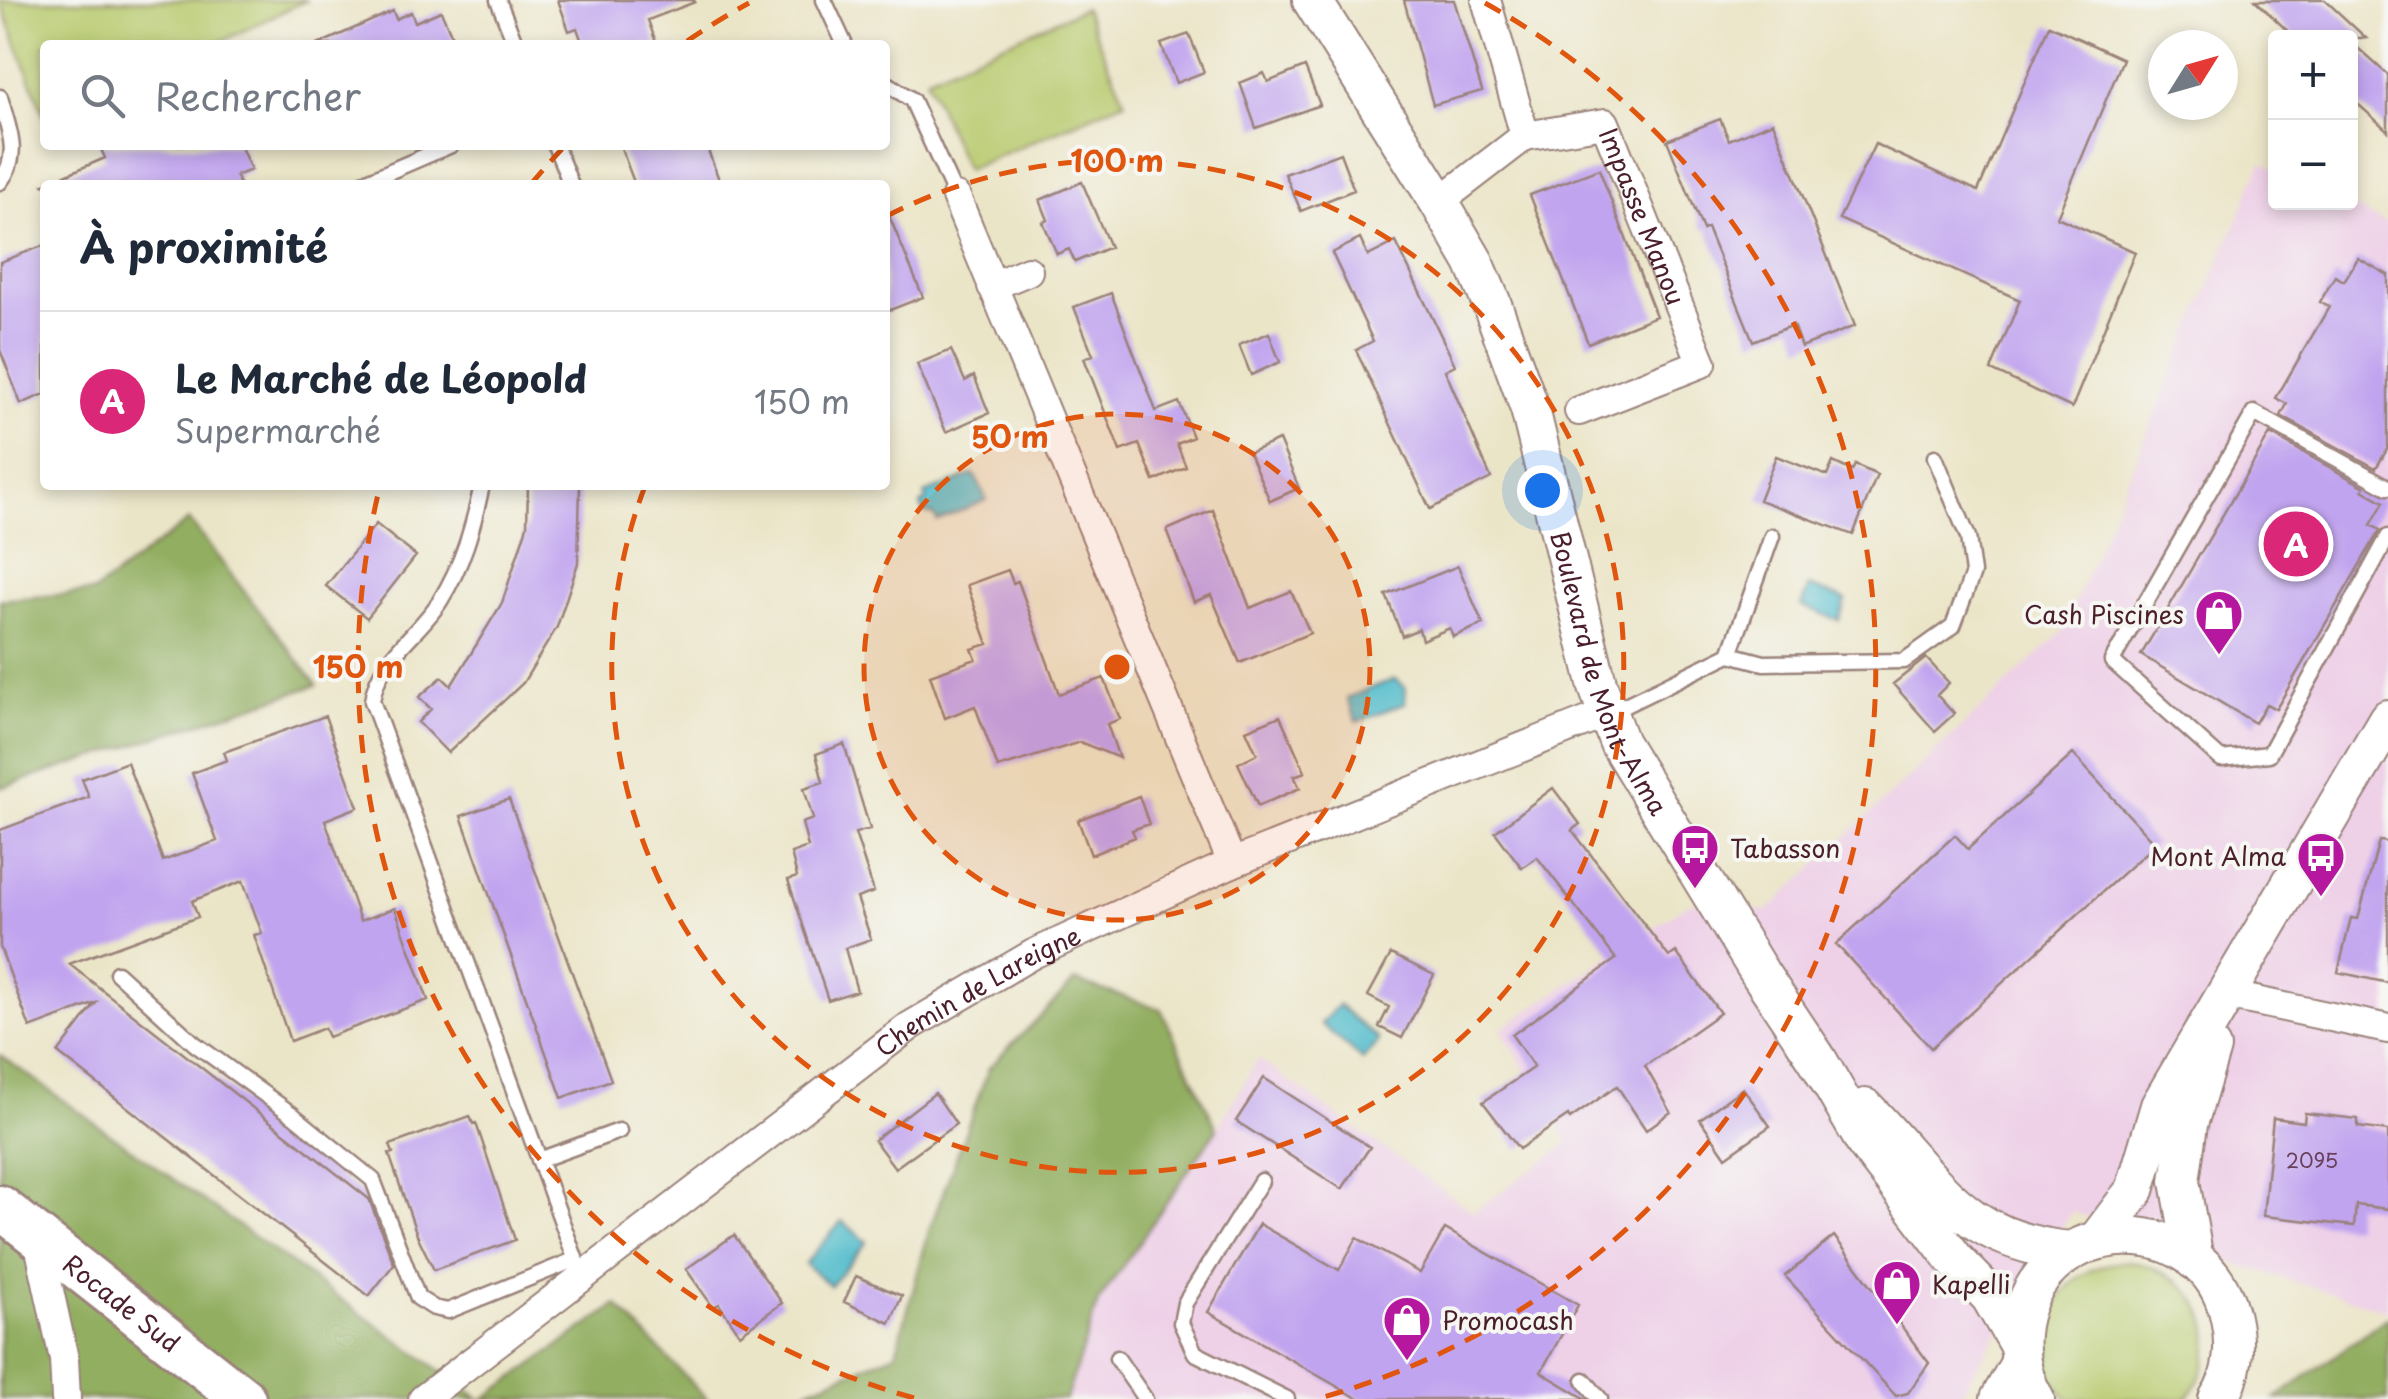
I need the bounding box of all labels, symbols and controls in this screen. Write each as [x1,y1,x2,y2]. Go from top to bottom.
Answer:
north arrow [2148,30,2238,120]
map controls [2268,30,2358,210]
button: + [2268,30,2358,120]
search box [40,40,890,150]
text: Rechercher [155,67,361,124]
icon: search [75,68,130,123]
button: − [2268,120,2358,210]
street label: Impasse Manou [1590,122,1695,310]
text: 100 m [1070,137,1164,182]
text: À proximité [80,214,328,277]
text: Le Marché de Léopold [175,349,587,406]
text: A [100,377,125,425]
text: 150 m [754,377,850,425]
text: Supermarché [175,406,381,454]
text: 50 m [971,413,1049,458]
your location [1517,465,1568,516]
pin: A [2264,506,2328,582]
street label: Boulevard de Mont-Alma [1541,527,1678,823]
shop icon: Cash Piscines [2193,588,2245,656]
place label: Cash Piscines [2024,595,2184,633]
text: 150 m [313,643,403,688]
centre of rings [1099,649,1135,685]
bus stop icon: Tabasson [1669,822,1721,890]
place label: Tabasson [1730,829,1840,867]
bus stop icon: Mont Alma [2295,830,2347,898]
place label: Mont Alma [2151,837,2286,875]
street label: Chemin de Lareigne [867,916,1087,1065]
house number: 2095 [2286,1145,2338,1175]
street label: Rocade Sud [55,1245,188,1361]
shop icon: Kapelli [1871,1258,1923,1326]
place label: Kapelli [1932,1265,2011,1303]
shop icon: Promocash [1381,1294,1433,1362]
place label: Promocash [1442,1301,1574,1339]

